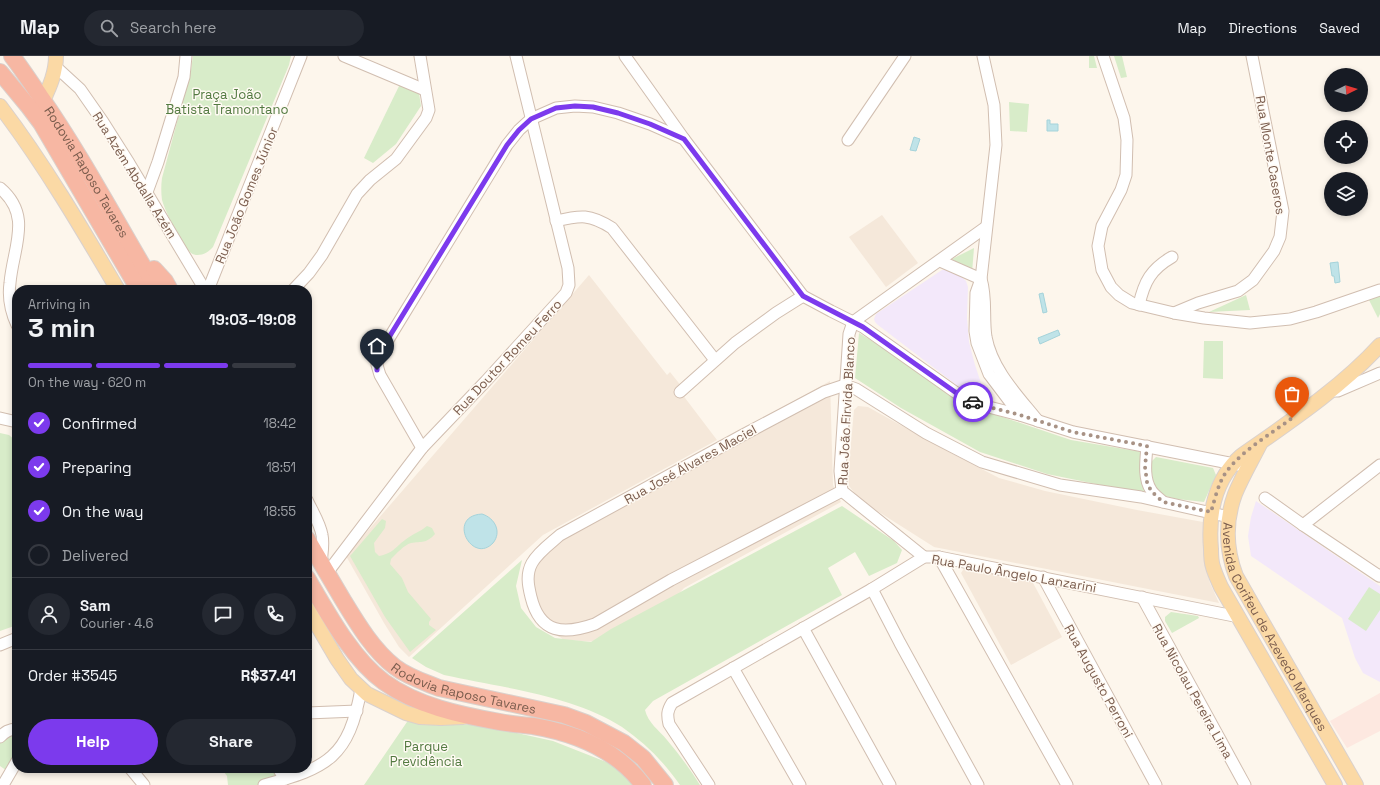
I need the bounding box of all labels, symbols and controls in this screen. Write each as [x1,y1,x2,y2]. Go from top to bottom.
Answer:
search box [84,10,364,46]
text: Map [20,15,60,40]
icon: search [98,17,120,39]
text: Search here [130,18,216,37]
text: Map [1177,19,1207,37]
text: Directions [1229,19,1297,37]
text: Saved [1319,19,1360,37]
north arrow [1324,68,1368,112]
map controls [1324,68,1368,216]
park label: Praça João Batista Tramontano [165,86,289,118]
street label: Rua Monte Caseros [1252,94,1289,216]
street label: Rodovia Raposo Tavares [40,103,133,241]
street label: Rua Azém Abdalla Azém [89,109,181,242]
button: locate [1324,120,1368,164]
street label: Rua João Gomes Júnior [211,124,282,266]
button: layers [1324,172,1368,216]
text: Arriving in [28,296,90,313]
street label: Rua Doutor Romeu Ferro [449,296,566,419]
text: 19:03–19:08 [209,310,296,329]
text: 3 min [28,311,96,345]
pin [360,329,394,370]
icon: home [366,335,388,357]
street label: Rua João Firvida Blanco [834,336,859,486]
text: On the way · 620 m [28,374,146,391]
pin [1275,377,1309,418]
courier [953,382,993,422]
icon: bag [1281,383,1303,405]
icon: car [962,391,984,413]
icon: check [28,412,50,434]
text: Confirmed [62,414,137,433]
text: 18:42 [263,415,296,432]
street label: Rua José Álvares Maciel [621,421,759,508]
icon: check [28,456,50,478]
text: Preparing [62,458,132,477]
text: 18:51 [266,459,296,476]
icon: check [28,500,50,522]
text: On the way [62,502,143,521]
text: 18:55 [264,503,296,520]
street label: Avenida Corifeu de Azevedo Marques [1219,522,1331,734]
text: Delivered [62,546,129,565]
street label: Rua Paulo Ângelo Lanzarini [930,551,1098,596]
button: person [28,593,70,635]
button: chat [202,593,244,635]
button: phone [254,593,296,635]
text: Sam [80,596,111,615]
text: Courier · 4.6 [80,615,153,632]
street label: Rua Nicolau Pereira Lima [1148,621,1237,762]
street label: Rua Augusto Perroni [1060,622,1137,741]
street label: Rodovia Raposo Tavares [388,659,538,718]
text: Order #3545 [28,666,117,685]
text: R$37.41 [241,666,296,685]
button: Help [28,719,158,765]
button: Share [166,719,296,765]
park label: Parque Previdência [390,738,463,770]

